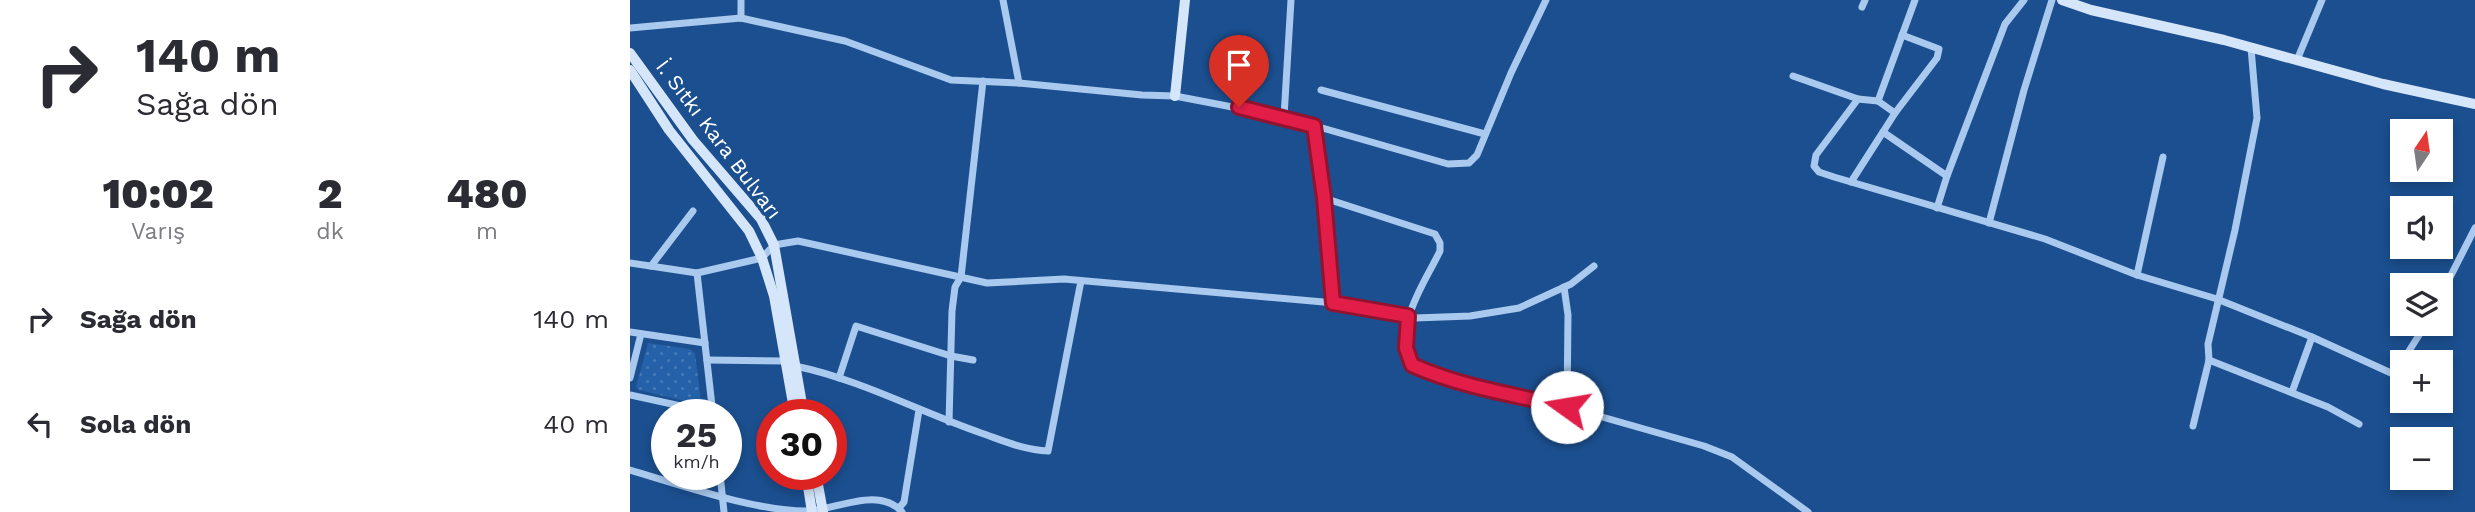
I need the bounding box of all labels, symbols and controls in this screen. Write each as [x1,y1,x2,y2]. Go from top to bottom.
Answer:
text: 140 m [136,26,280,84]
icon: right [21,28,112,119]
pin [1209,35,1269,107]
icon: arrive [1220,46,1258,84]
street label: İ. Sıtkı Kara Bulvarı [651,54,787,224]
text: Sağa dön [136,85,279,123]
north arrow [2390,119,2454,182]
map controls [2390,119,2453,490]
text: 10:02 [102,169,214,218]
text: 2 [317,169,343,218]
text: 480 [446,169,528,218]
button: sound [2390,196,2453,259]
text: Varış [131,218,185,245]
text: dk [316,218,344,245]
text: m [476,218,498,245]
button: layers [2390,273,2453,336]
icon: right [21,300,59,338]
text: Sağa dön [80,304,197,334]
text: 140 m [533,304,609,334]
button: + [2390,350,2453,413]
position arrow [1530,370,1604,444]
speed limit sign: 30 [756,399,847,490]
icon: left [21,405,59,443]
text: Sola dön [80,409,191,439]
text: 40 m [543,409,609,439]
text: 25 [676,414,717,456]
button: − [2390,427,2453,490]
text: km/h [673,451,720,472]

